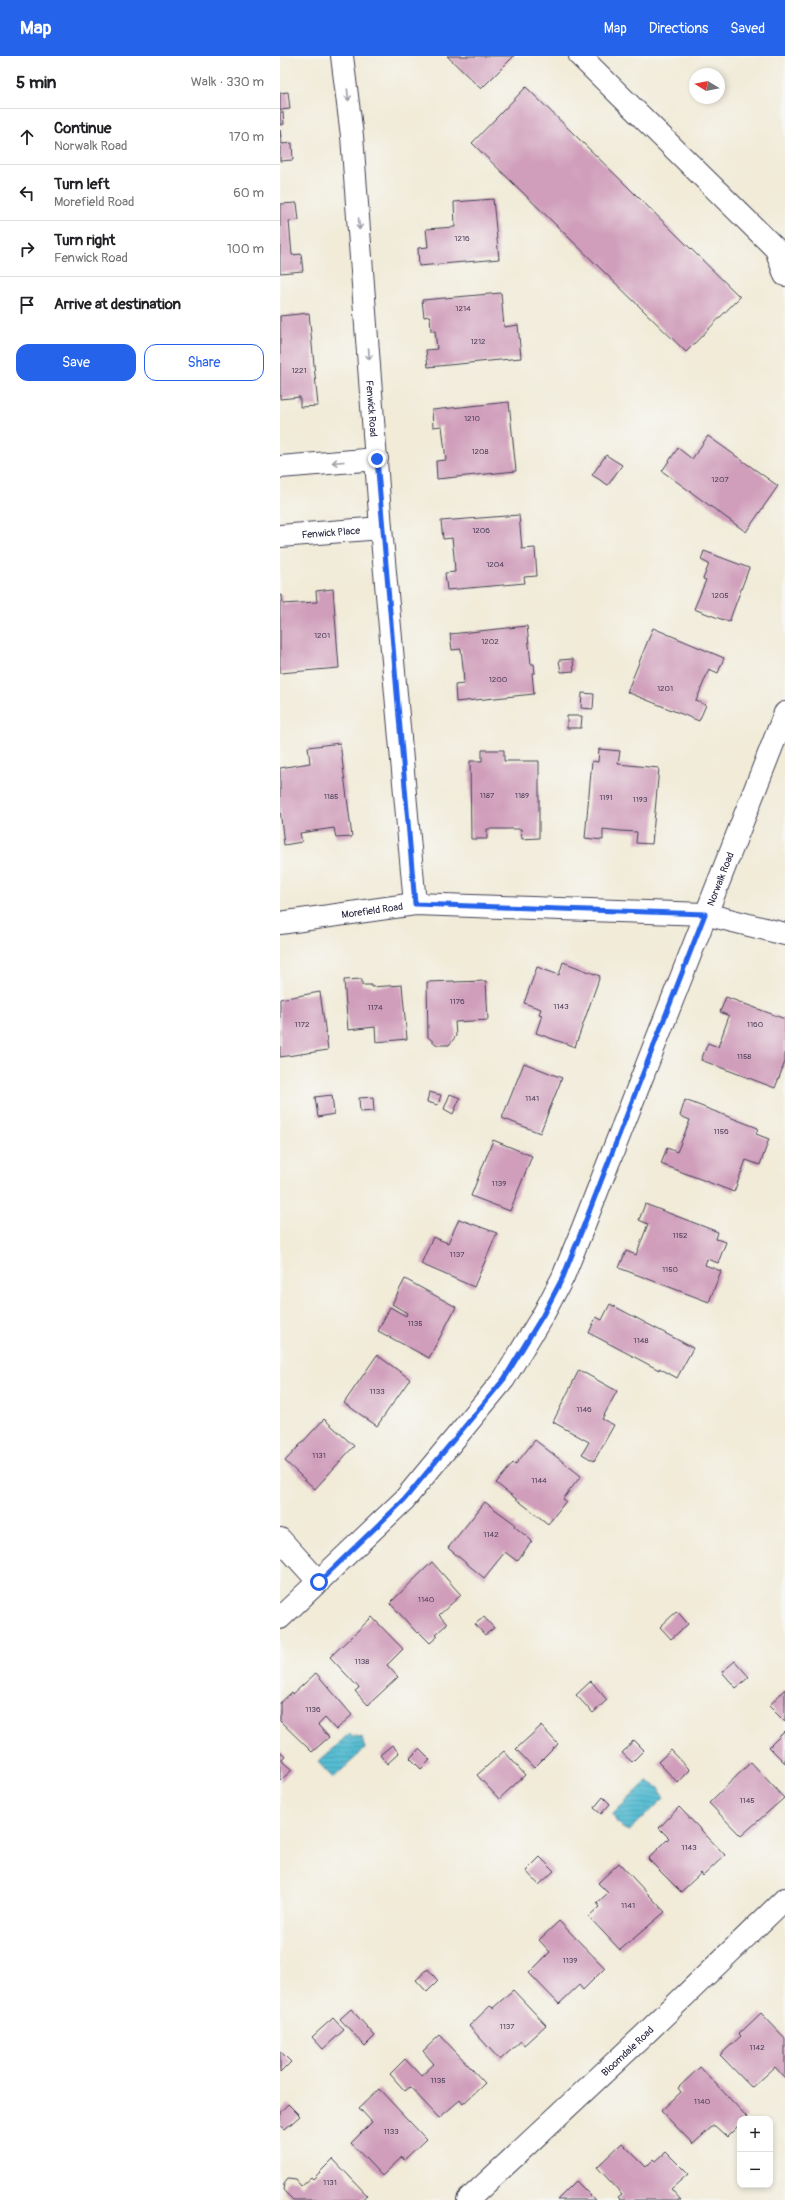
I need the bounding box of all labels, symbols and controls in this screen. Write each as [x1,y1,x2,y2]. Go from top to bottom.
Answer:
text: Map [20,16,51,40]
text: Map [604,20,627,37]
text: Directions [649,20,708,37]
text: Saved [730,20,765,37]
north arrow [689,68,725,104]
text: 5 min [16,72,56,93]
text: Walk · 330 m [191,74,264,90]
one-way arrow [344,88,351,101]
text: Continue [54,119,112,138]
icon: ahead [16,126,38,148]
text: 170 m [229,129,264,145]
text: Norwalk Road [54,138,128,154]
text: Turn left [54,175,110,194]
icon: left [16,182,38,204]
text: 60 m [233,185,264,201]
text: Morefield Road [54,194,134,210]
one-way arrow [355,217,362,230]
text: Turn right [54,231,115,250]
house number: 1216 [454,234,470,243]
icon: right [16,238,38,260]
text: 100 m [227,241,264,257]
text: Fenwick Road [54,250,128,266]
icon: arrive [16,294,38,316]
text: Arrive at destination [54,295,181,314]
house number: 1214 [455,304,471,313]
house number: 1212 [470,337,486,346]
button: Save [16,344,136,381]
button: Share [144,344,264,381]
one-way arrow [365,347,372,360]
house number: 1221 [291,366,307,375]
street label: Fenwick Road [363,380,379,438]
house number: 1210 [464,414,481,423]
house number: 1208 [471,447,489,456]
route end [368,450,386,468]
one-way arrow [332,458,345,466]
house number: 1207 [711,475,729,484]
street label: Fenwick Place [301,525,361,541]
house number: 1206 [472,526,490,535]
house number: 1204 [486,560,504,569]
house number: 1205 [711,591,729,600]
house number: 1201 [314,631,330,640]
house number: 1202 [481,637,499,646]
house number: 1200 [489,675,508,684]
house number: 1201 [657,684,673,693]
house number: 1187 [480,791,495,800]
house number: 1189 [515,791,529,800]
house number: 1185 [324,792,338,801]
house number: 1191 [599,793,613,802]
house number: 1193 [633,795,648,804]
street label: Norwalk Road [705,851,737,908]
street label: Morefield Road [341,901,404,921]
house number: 1176 [449,997,465,1006]
house number: 1143 [553,1002,569,1011]
house number: 1174 [367,1003,383,1012]
house number: 1172 [295,1020,310,1029]
house number: 1160 [747,1020,764,1029]
house number: 1158 [737,1052,751,1061]
house number: 1141 [525,1094,539,1103]
house number: 1156 [713,1127,729,1136]
house number: 1139 [492,1179,506,1188]
house number: 1152 [672,1231,688,1240]
house number: 1137 [450,1250,465,1259]
house number: 1150 [662,1265,679,1274]
house number: 1135 [407,1319,423,1328]
house number: 1148 [634,1336,648,1345]
house number: 1133 [369,1387,385,1396]
house number: 1146 [576,1405,592,1414]
house number: 1131 [312,1451,326,1460]
house number: 1144 [531,1476,547,1485]
house number: 1142 [483,1530,499,1539]
route start [310,1573,328,1591]
house number: 1140 [418,1595,435,1604]
house number: 1138 [355,1657,369,1666]
house number: 1136 [305,1705,321,1714]
house number: 1145 [739,1796,755,1805]
house number: 1143 [681,1843,697,1852]
house number: 1141 [621,1901,635,1910]
house number: 1139 [563,1956,577,1965]
house number: 1137 [500,2022,515,2031]
street label: Bloomdale Road [599,2024,656,2079]
house number: 1142 [749,2043,765,2052]
house number: 1135 [430,2076,446,2085]
house number: 1140 [694,2097,711,2106]
map controls [737,2116,773,2188]
button: + [737,2116,773,2152]
house number: 1133 [383,2127,399,2136]
button: − [737,2152,773,2188]
house number: 1131 [323,2178,337,2187]

